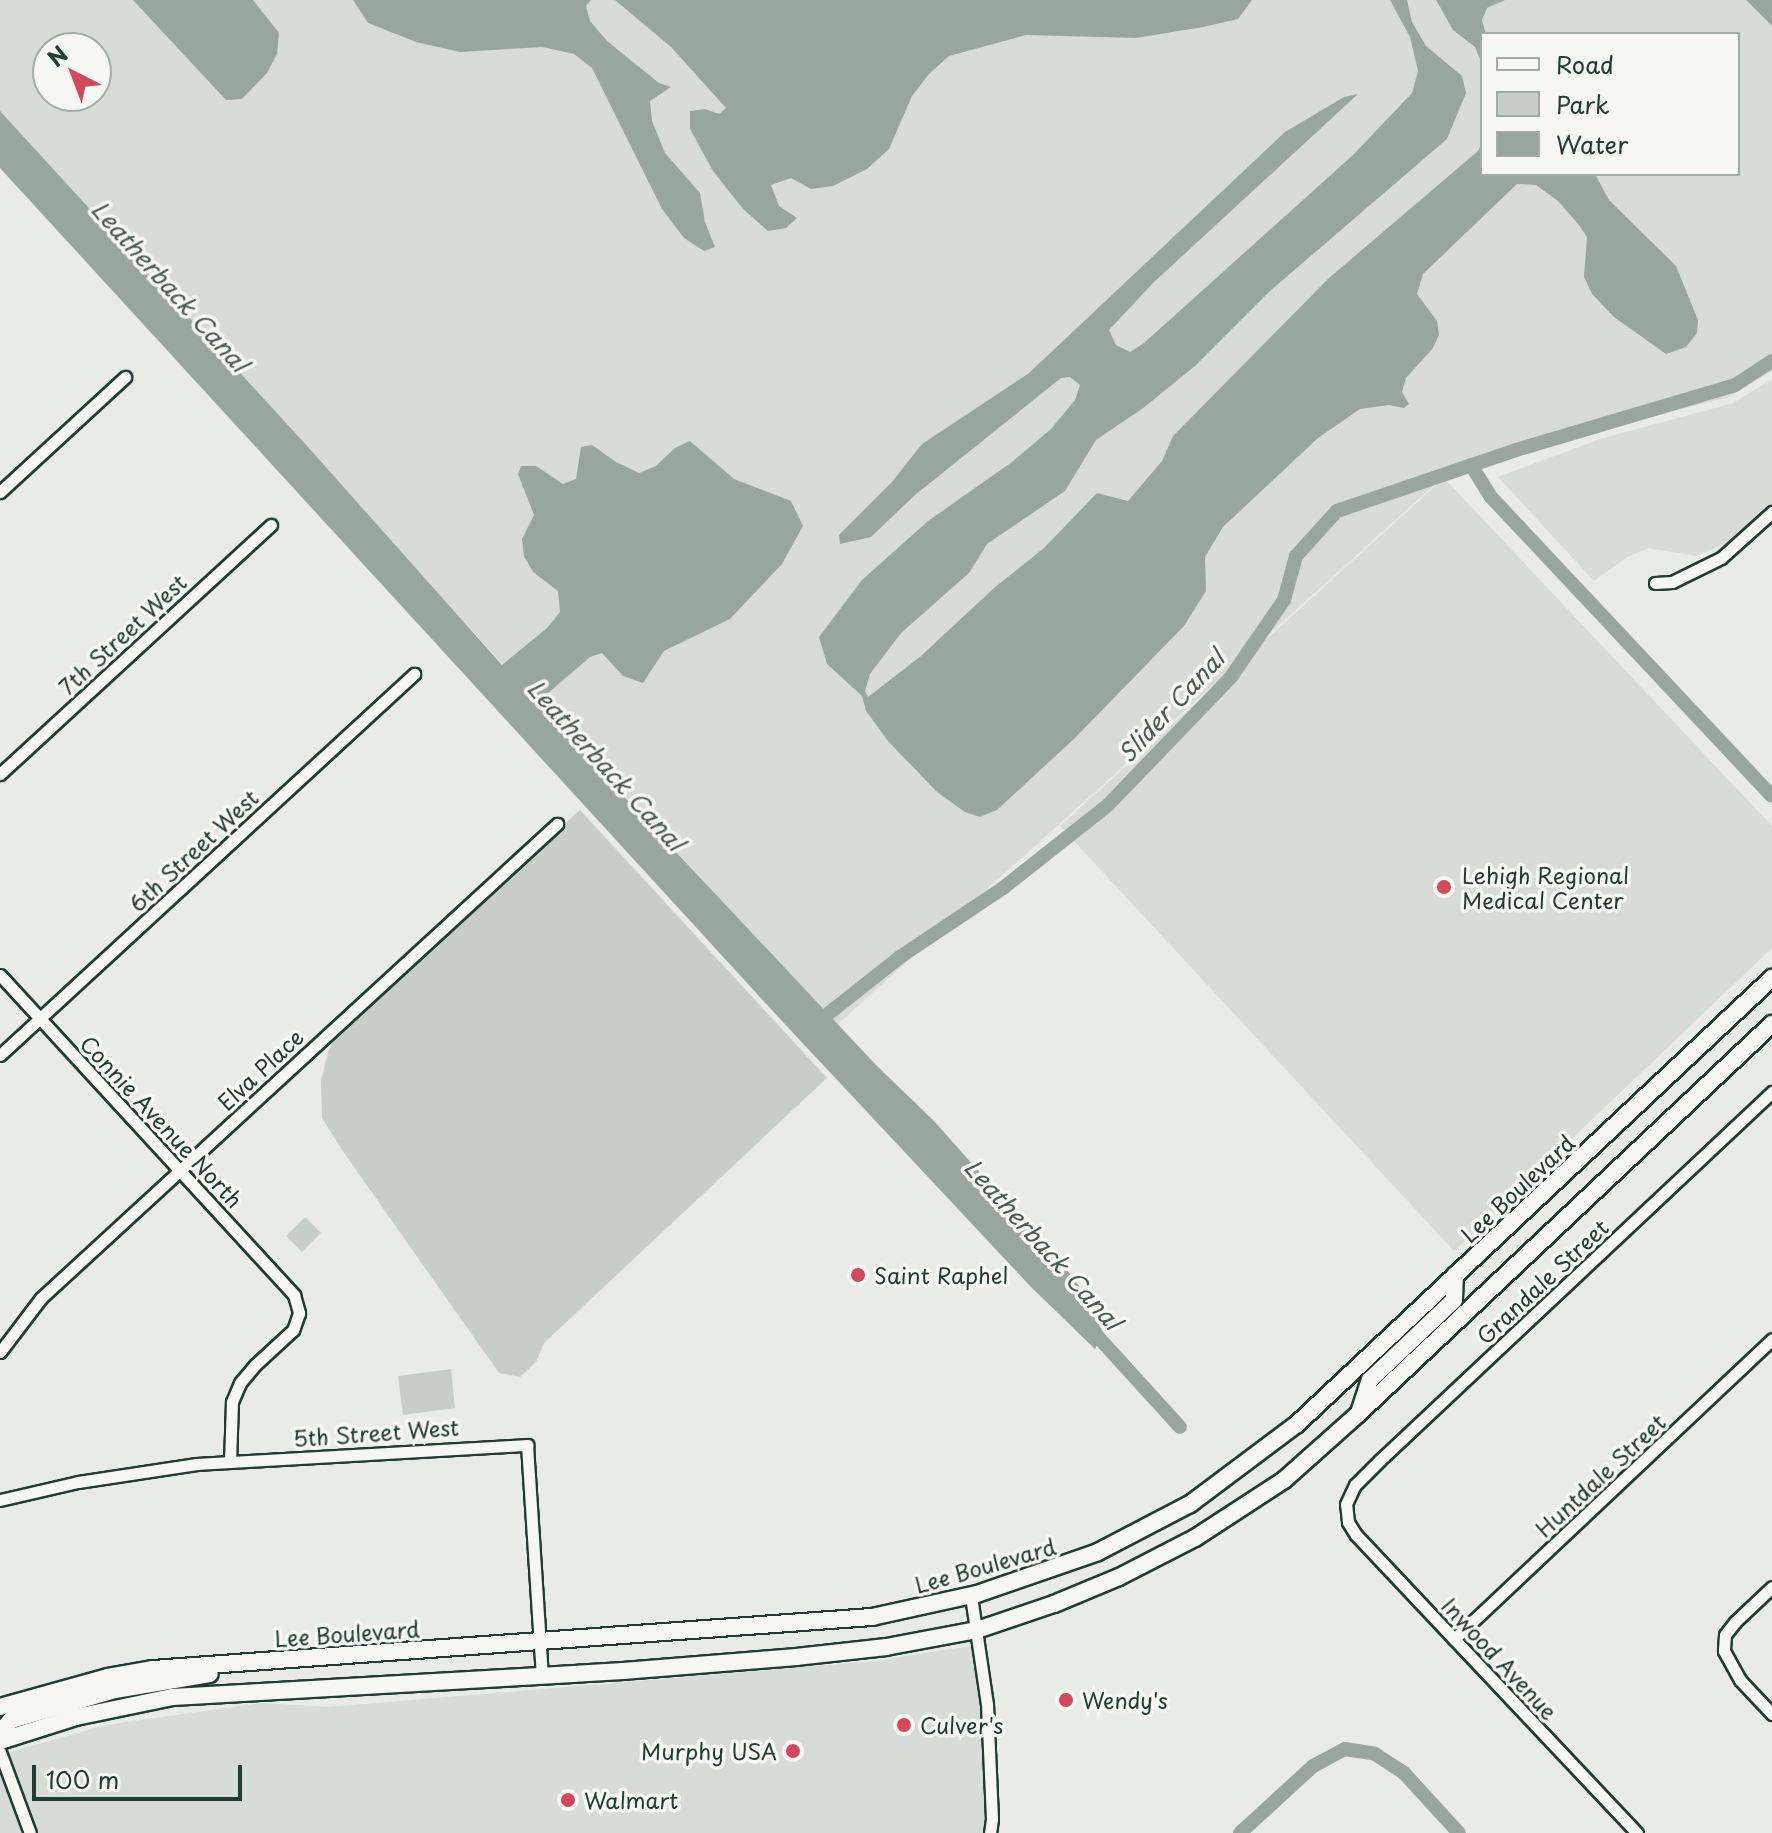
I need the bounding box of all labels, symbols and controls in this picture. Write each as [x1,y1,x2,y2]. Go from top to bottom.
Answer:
north arrow [32,32,112,112]
legend [1480,32,1740,176]
text: N [39,37,74,73]
text: Road [1556,46,1614,82]
text: Park [1556,86,1610,122]
text: Water [1556,126,1628,162]
water label: Leatherback Canal [86,195,254,377]
street label: 7th Street West [52,568,192,700]
water label: Slider Canal [1112,645,1230,767]
water label: Leatherback Canal [522,674,690,856]
street label: 6th Street West [122,783,264,917]
place label: Lehigh Regional Medical Center [1462,861,1629,912]
marker: Lehigh Regional Medical Center [1433,876,1455,898]
street label: Elva Place [212,1023,308,1115]
street label: Connie Avenue North [76,1030,248,1212]
street label: Lee Boulevard [1454,1128,1580,1248]
water label: Leatherback Canal [959,1153,1127,1335]
street label: Grandale Street [1471,1213,1613,1349]
place label: Saint Raphel [874,1262,1007,1288]
marker: Saint Raphel [849,1266,867,1284]
street label: Huntdale Street [1529,1408,1671,1542]
street label: 5th Street West [292,1413,460,1451]
street label: Lee Boulevard [910,1532,1060,1598]
street label: Inwood Avenue [1437,1591,1563,1725]
street label: Lee Boulevard [272,1615,422,1651]
place label: Wendy's [1082,1687,1168,1713]
marker: Wendy's [1057,1691,1075,1709]
place label: Culver's [920,1712,1003,1738]
marker: Culver's [895,1716,913,1734]
place label: Murphy USA [640,1738,777,1764]
marker: Murphy USA [784,1742,802,1760]
scale bar [36,1749,246,1799]
text: 100 m [46,1761,119,1797]
place label: Walmart [584,1787,678,1813]
marker: Walmart [559,1791,577,1809]

